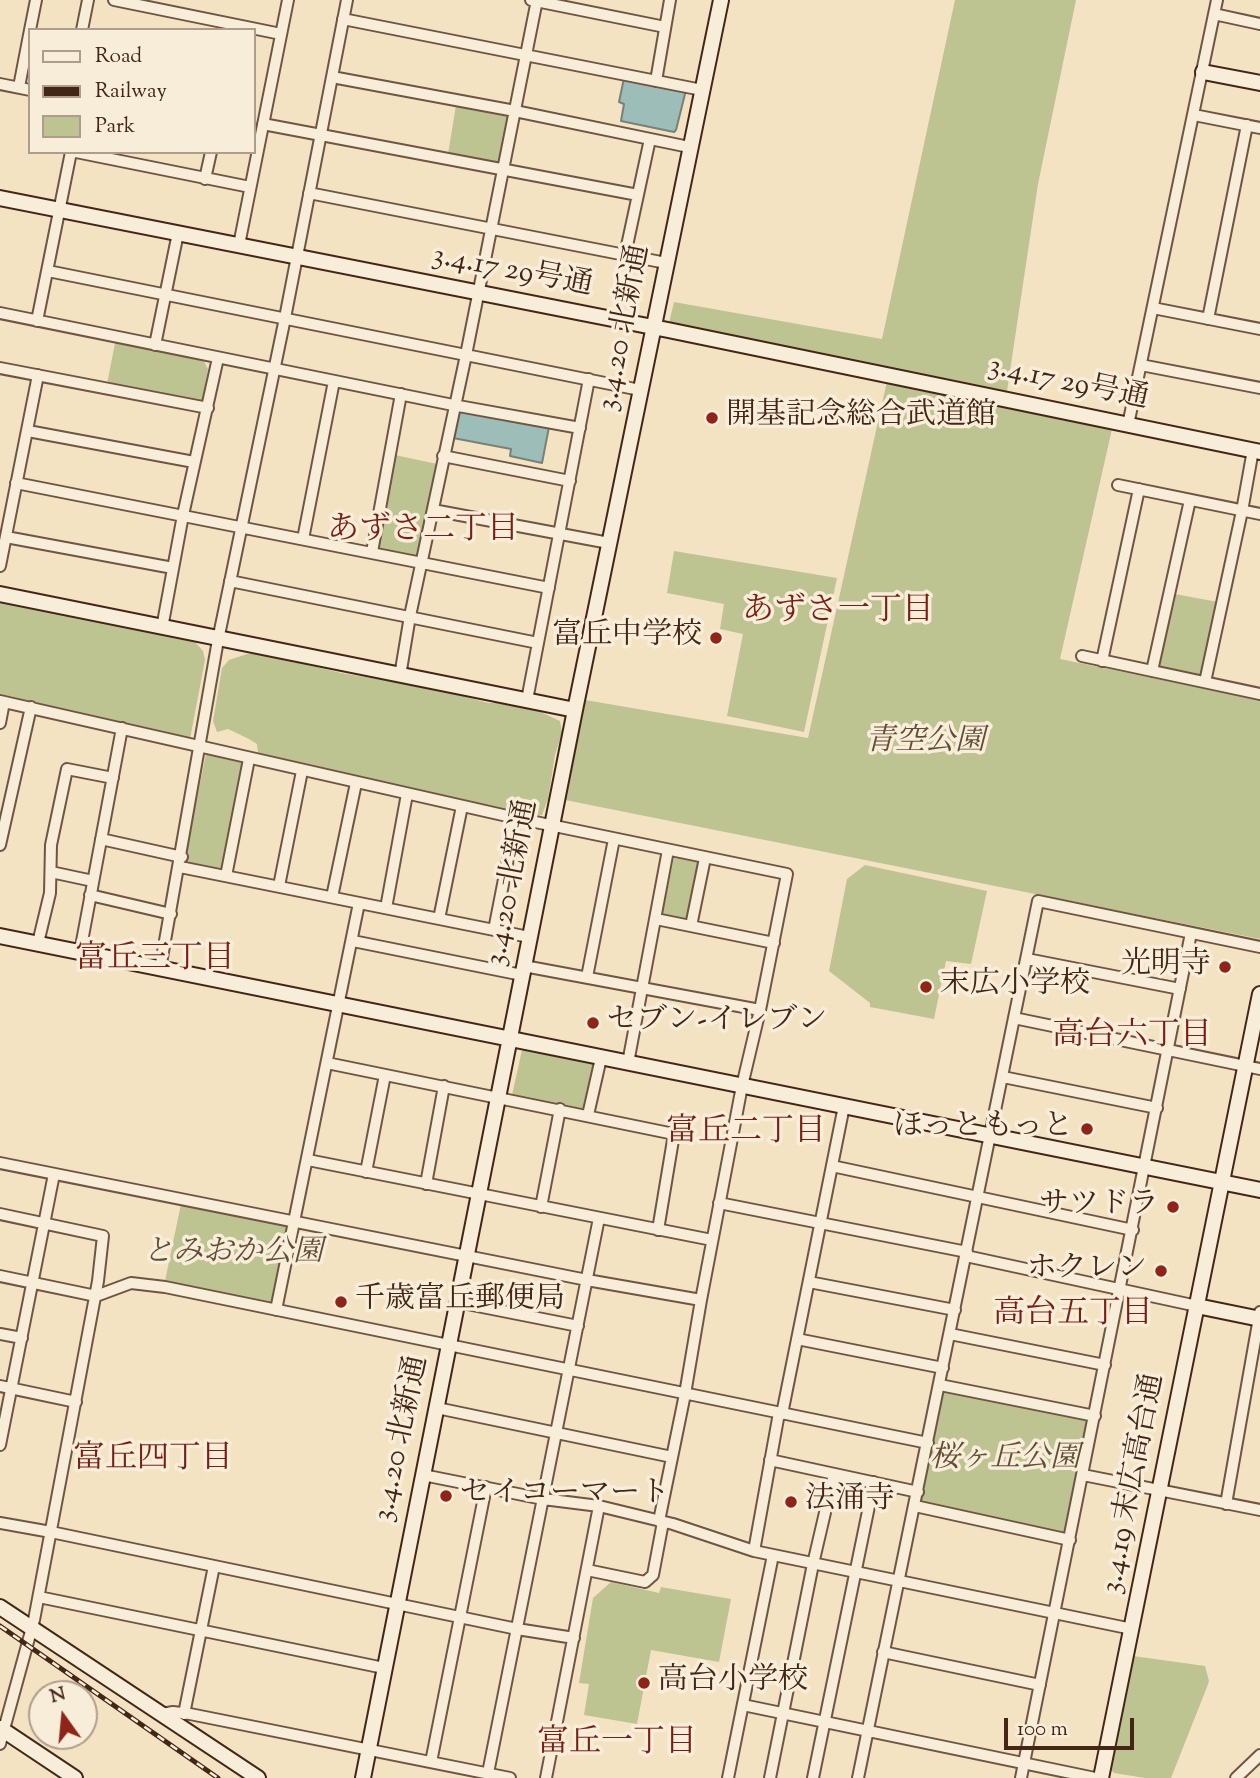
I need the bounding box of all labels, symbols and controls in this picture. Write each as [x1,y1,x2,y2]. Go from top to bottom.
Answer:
legend [28,28,256,154]
text: Road [95,42,142,72]
text: Railway [95,77,167,107]
text: Park [95,112,135,142]
street label: 3.4.17 29号通 [429,240,595,306]
street label: 3.4.20 北新通 [592,242,660,414]
street label: 3.4.17 29号通 [985,350,1151,420]
place label: 開基記念総合武道館 [726,400,996,436]
marker: 開基記念総合武道館 [704,410,720,426]
district label: あずさ二丁目 [327,514,519,552]
district label: あずさ一丁目 [742,595,934,633]
place label: 富丘中学校 [552,620,702,656]
marker: 富丘中学校 [708,630,724,646]
park label: 青空公園 [865,726,985,762]
street label: 3.4.20 北新通 [480,797,548,969]
district label: 富丘三丁目 [75,943,235,981]
place label: 光明寺 [1121,949,1211,985]
marker: 光明寺 [1217,959,1233,975]
place label: 末広小学校 [940,969,1090,1005]
marker: 末広小学校 [918,979,934,995]
place label: セブン-イレブン [607,1005,827,1041]
marker: セブン-イレブン [585,1015,601,1031]
district label: 高台六丁目 [1052,1020,1212,1058]
place label: ほっともっと [893,1111,1073,1147]
district label: 富丘二丁目 [666,1116,826,1154]
marker: ほっともっと [1079,1121,1095,1137]
place label: サツドラ [1039,1189,1159,1225]
marker: サツドラ [1165,1199,1181,1215]
park label: とみおか公園 [143,1237,323,1273]
place label: ホクレン [1027,1253,1147,1289]
marker: ホクレン [1153,1263,1169,1279]
place label: 千歳富丘郵便局 [355,1284,565,1320]
marker: 千歳富丘郵便局 [333,1294,349,1310]
district label: 高台五丁目 [993,1298,1153,1336]
street label: 3.4.20 北新通 [368,1353,438,1525]
street label: 3.4.19 末広高台通 [1096,1371,1174,1597]
district label: 富丘四丁目 [73,1443,233,1481]
park label: 桜ヶ丘公園 [930,1443,1080,1479]
place label: セイコーマート [460,1478,670,1514]
place label: 法涌寺 [805,1484,895,1520]
marker: セイコーマート [438,1488,454,1504]
marker: 法涌寺 [783,1494,799,1510]
place label: 高台小学校 [658,1665,808,1701]
marker: 高台小学校 [636,1675,652,1691]
north arrow [28,1680,98,1750]
text: N [47,1681,69,1711]
scale bar [1008,1704,1138,1748]
text: 100 m [1017,1715,1068,1745]
district label: 富丘一丁目 [537,1727,697,1765]

